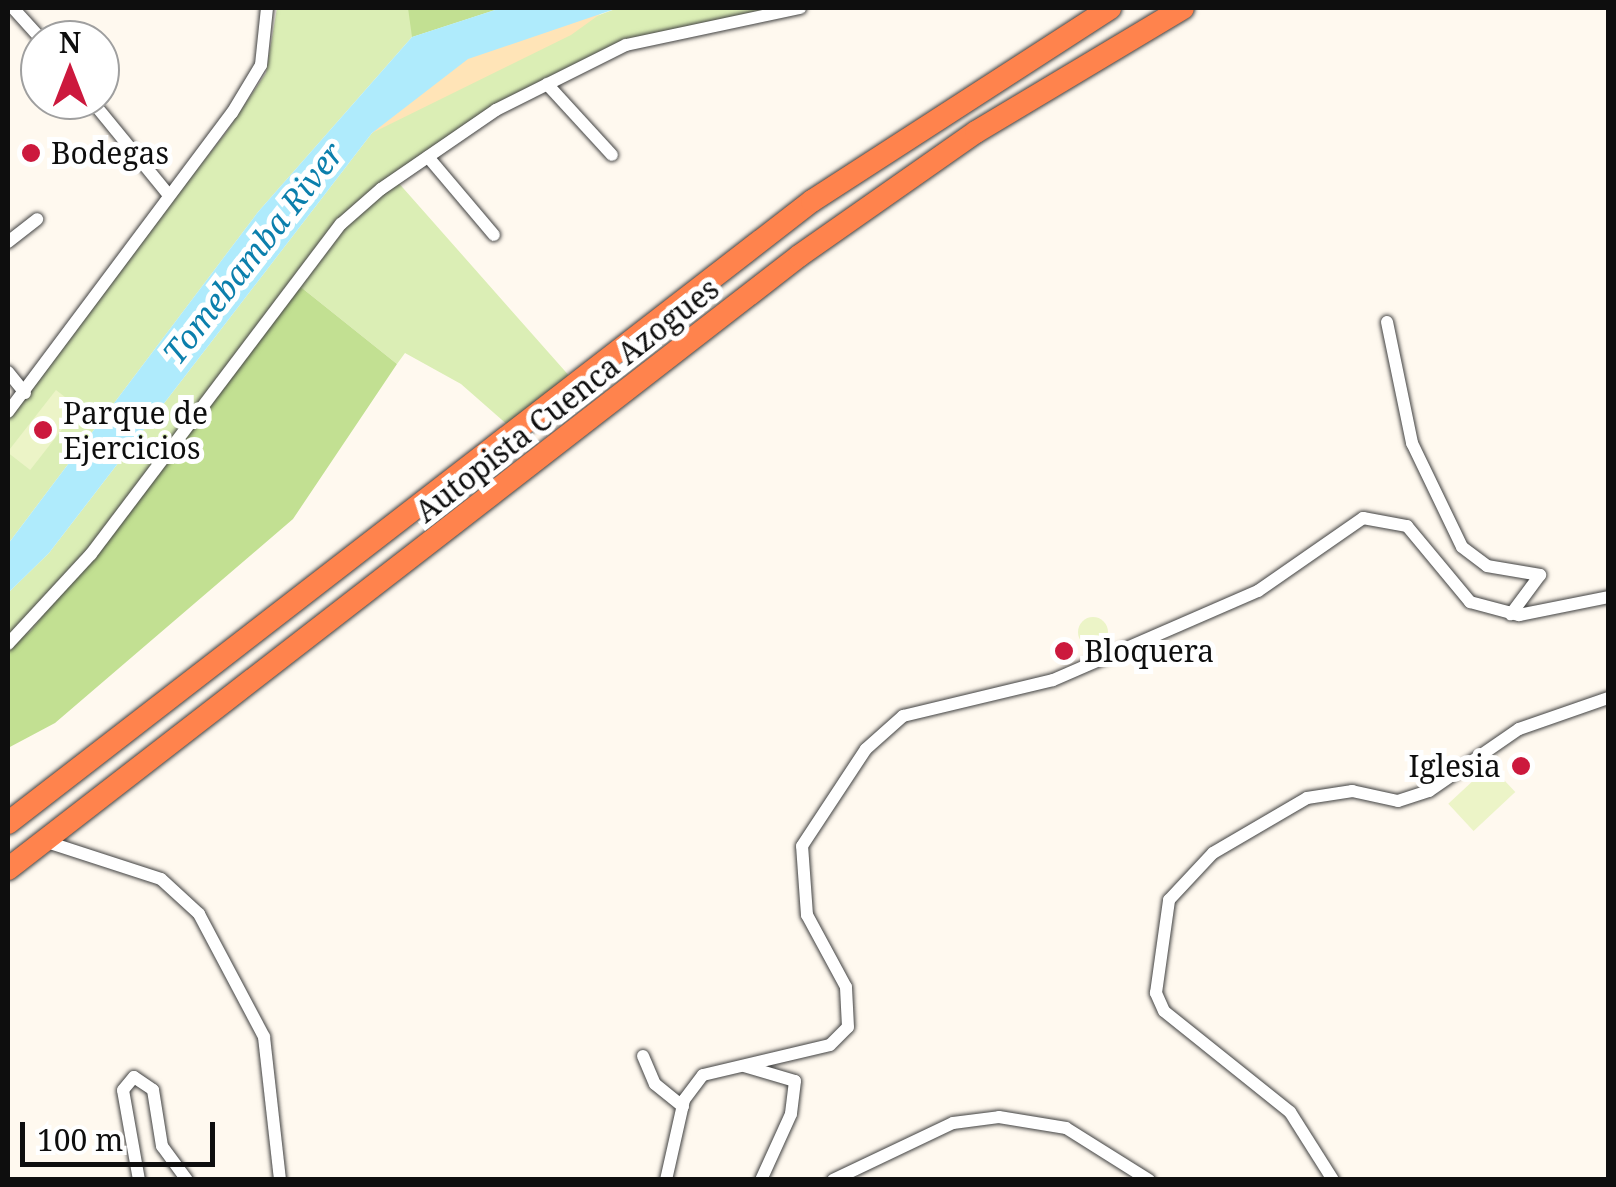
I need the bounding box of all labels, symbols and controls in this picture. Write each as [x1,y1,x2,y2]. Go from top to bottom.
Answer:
north arrow [20,20,120,120]
text: N [59,23,81,61]
place label: Bodegas [51,135,169,171]
water label: Tomebamba River [155,135,351,371]
marker: Bodegas [20,142,42,164]
street label: Autopista Cuenca Azogues [408,270,726,530]
place label: Parque de Ejercicios [63,395,208,466]
marker: Parque de Ejercicios [32,419,54,441]
place label: Bloquera [1084,633,1214,669]
marker: Bloquera [1053,640,1075,662]
place label: Iglesia [1408,748,1501,784]
marker: Iglesia [1510,755,1532,777]
scale bar [25,1102,220,1164]
text: 100 m [37,1119,123,1160]

